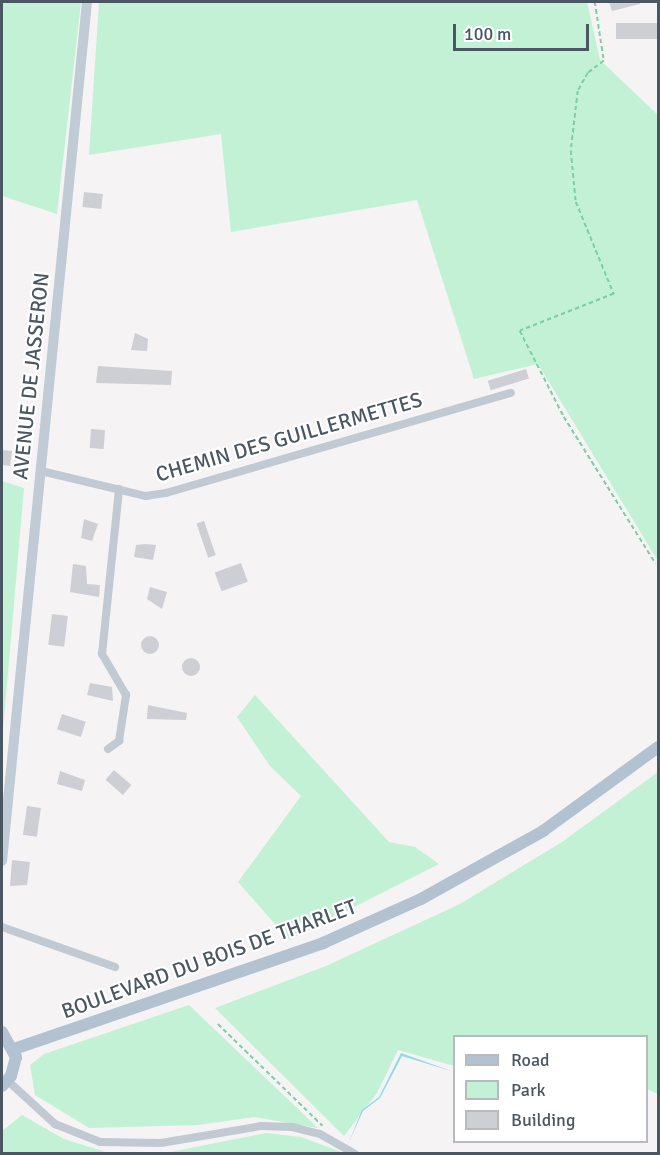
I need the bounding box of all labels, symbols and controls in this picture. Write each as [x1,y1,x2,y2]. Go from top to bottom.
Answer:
scale bar [456,12,592,50]
text: 100 m [464,23,511,45]
street label: AVENUE DE JASSERON [8,271,54,481]
street label: CHEMIN DES GUILLERMETTES [153,387,425,487]
street label: BOULEVARD DU BOIS DE THARLET [58,894,360,1024]
legend [453,1035,648,1143]
text: Road [511,1049,550,1071]
text: Park [511,1079,546,1101]
text: Building [511,1109,575,1131]

